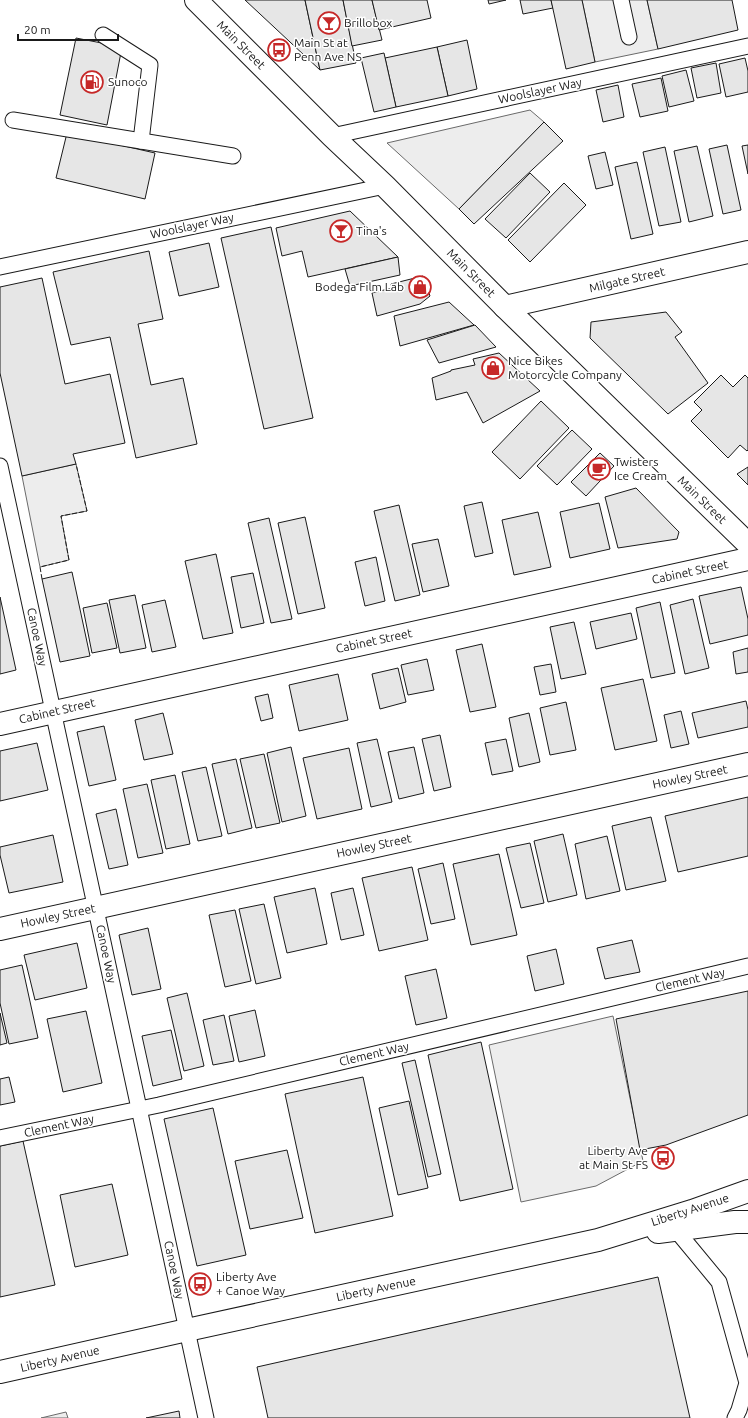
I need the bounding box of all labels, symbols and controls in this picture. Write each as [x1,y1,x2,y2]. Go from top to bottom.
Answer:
bar icon: Brillobox [316,10,342,36]
scale bar [18,16,118,42]
place label: Brillobox [344,16,392,29]
street label: Main Street [215,18,268,72]
text: 20 m [24,23,51,36]
place label: Main St at Penn Ave NS [294,36,362,63]
bus stop icon: Main St at Penn Ave NS [266,37,292,63]
fuel station icon: Sunoco [79,69,105,95]
place label: Sunoco [108,75,148,88]
street label: Woolslayer Way [497,75,583,106]
street label: Woolslayer Way [149,210,235,241]
bar icon: Tina's [328,218,354,244]
place label: Tina's [356,224,387,237]
street label: Main Street [445,246,498,300]
street label: Milgate Street [588,264,666,295]
shop icon: Bodega Film Lab [407,274,433,300]
place label: Bodega Film Lab [315,280,404,293]
place label: Nice Bikes Motorcycle Company [508,354,622,381]
shop icon: Nice Bikes Motorcycle Company [480,355,506,381]
place label: Twisters Ice Cream [614,455,667,482]
cafe icon: Twisters Ice Cream [586,456,612,482]
street label: Main Street [675,473,730,526]
street label: Cabinet Street [650,557,730,586]
street label: Canoe Way [25,606,50,668]
street label: Cabinet Street [334,626,414,655]
street label: Cabinet Street [17,695,97,726]
street label: Howley Street [651,762,729,791]
street label: Howley Street [335,831,413,860]
street label: Howley Street [19,901,97,930]
street label: Canoe Way [94,923,119,985]
street label: Clement Way [654,965,726,994]
street label: Clement Way [338,1039,410,1068]
street label: Clement Way [23,1112,95,1139]
place label: Liberty Ave at Main St FS [579,1144,648,1171]
bus stop icon: Liberty Ave at Main St FS [650,1145,676,1171]
street label: Liberty Avenue [649,1191,730,1228]
street label: Canoe Way [162,1239,187,1301]
place label: Liberty Ave + Canoe Way [216,1270,285,1297]
bus stop icon: Liberty Ave + Canoe Way [187,1271,213,1297]
street label: Liberty Avenue [335,1274,417,1303]
street label: Liberty Avenue [19,1343,101,1374]

